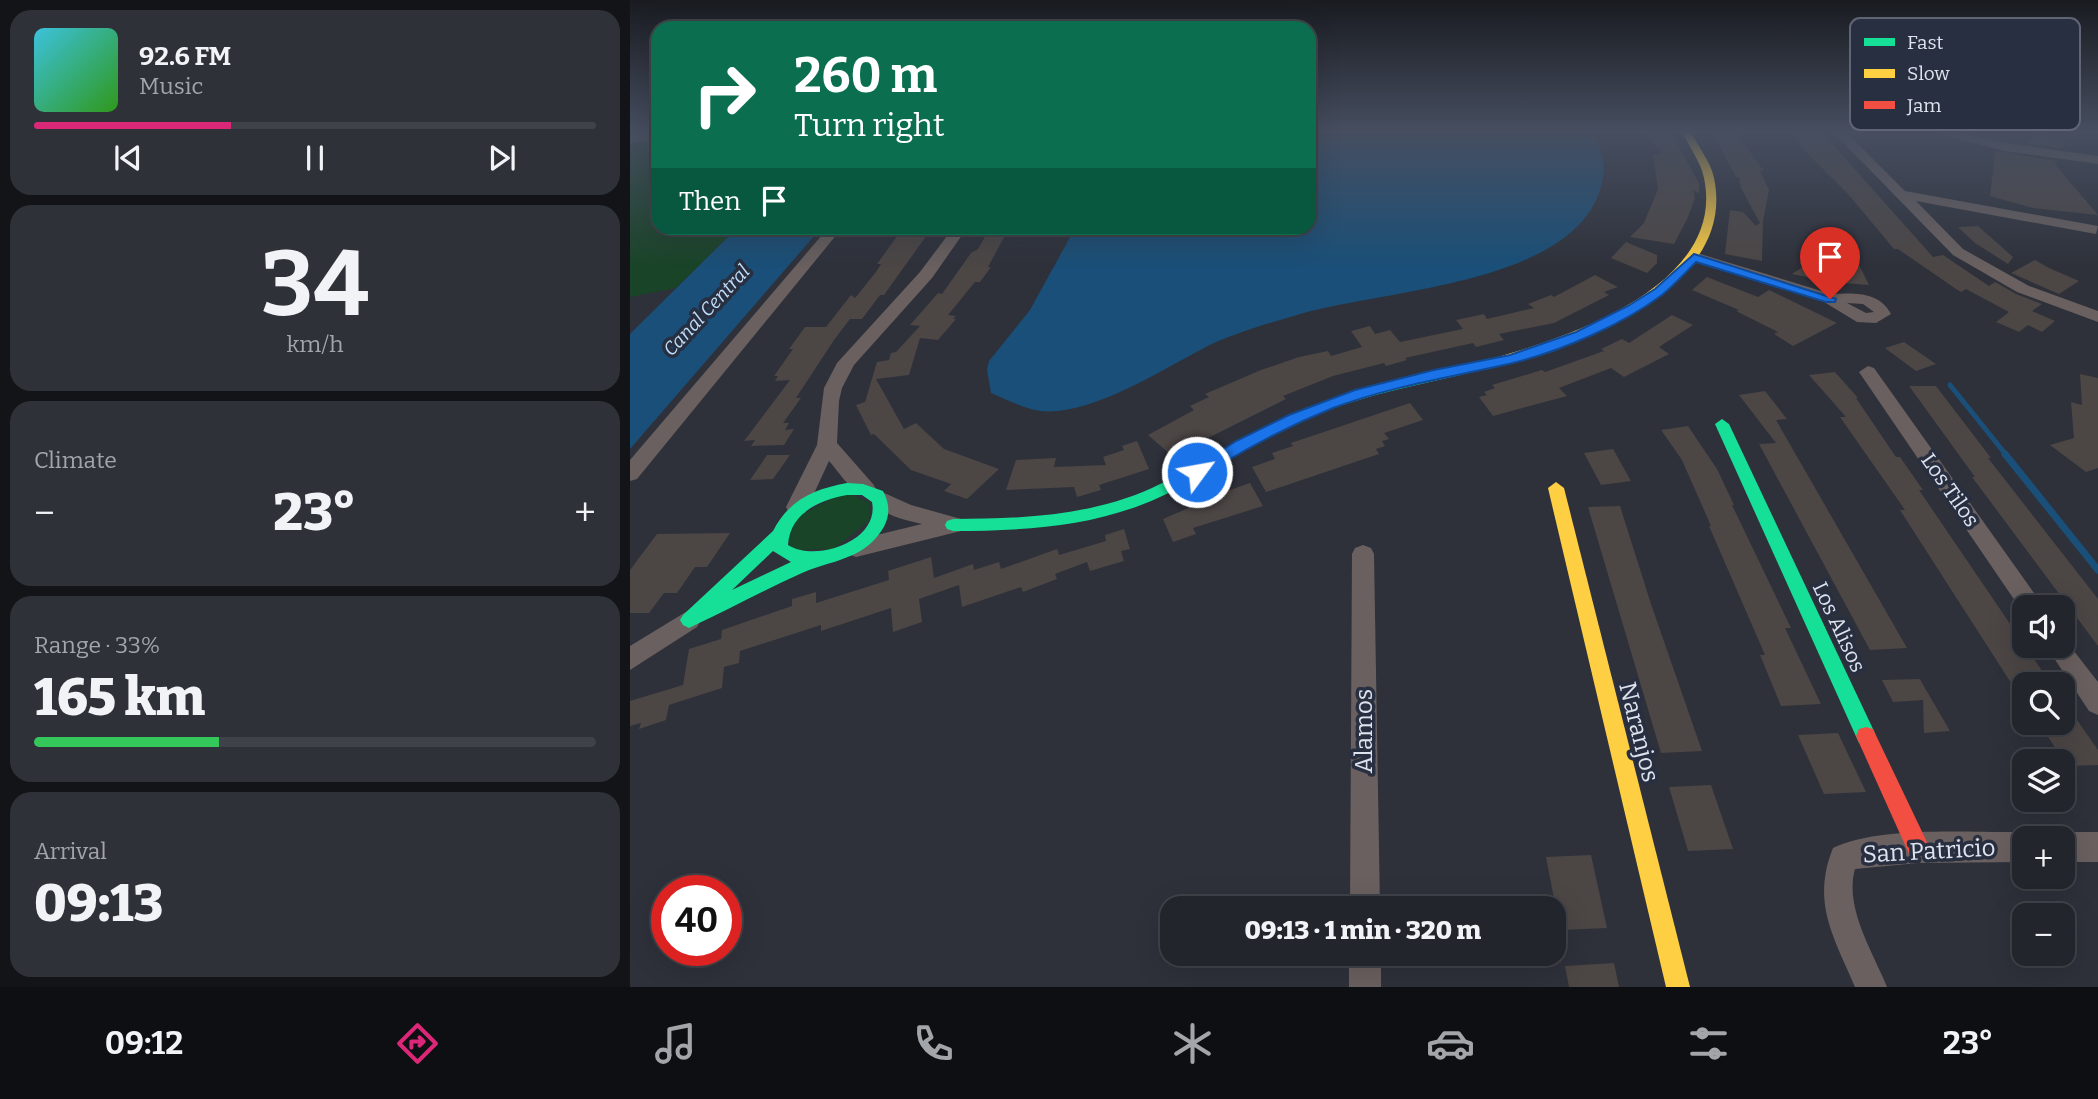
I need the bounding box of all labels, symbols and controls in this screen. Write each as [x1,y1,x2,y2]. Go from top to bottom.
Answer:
legend [1850,18,2080,130]
text: Fast [1907,31,1944,54]
text: 92.6 FM [139,41,231,72]
text: 260 m [794,46,937,105]
icon: right [679,49,770,140]
text: Slow [1907,62,1950,85]
text: Music [139,72,203,100]
text: Jam [1906,94,1941,117]
text: Turn right [794,106,945,144]
icon: previous [109,139,147,177]
icon: pause [296,139,334,177]
icon: next [483,139,521,177]
icon: arrive [755,182,793,220]
text: Then [679,186,741,217]
pin [1800,227,1860,299]
text: 34 [261,230,369,339]
icon: arrive [1811,238,1849,276]
water label: Canal Central [658,260,754,361]
text: km/h [287,330,343,358]
position arrow [1160,435,1234,509]
text: Climate [34,446,117,474]
street label: Los Tilos [1915,448,1985,532]
text: 23° [273,481,356,544]
text: − [34,490,55,536]
text: + [574,490,596,536]
street label: Los Alisos [1807,578,1871,676]
map controls [2012,595,2075,966]
button: sound [2012,595,2075,658]
text: Range · 33% [34,631,160,659]
text: 165 km [34,666,205,729]
button: search [2012,672,2075,735]
street label: Naranjos [1613,679,1665,785]
street label: Alamos [1350,689,1378,773]
button: layers [2012,749,2075,812]
button: + [2012,826,2075,889]
street label: San Patricio [1862,834,1996,868]
text: Arrival [34,837,107,865]
text: 09:13 [34,872,163,935]
speed limit sign: 40 [651,875,742,966]
button: − [2012,903,2075,966]
text: 09:13 · 1 min · 320 m [1245,915,1481,946]
icon: directions [393,1019,442,1068]
icon: music [651,1019,700,1068]
icon: phone [909,1019,958,1068]
icon: climate [1168,1019,1217,1068]
icon: car [1426,1019,1475,1068]
icon: filters [1684,1019,1733,1068]
text: 09:12 [105,1024,183,1062]
text: 23° [1943,1024,1993,1062]

